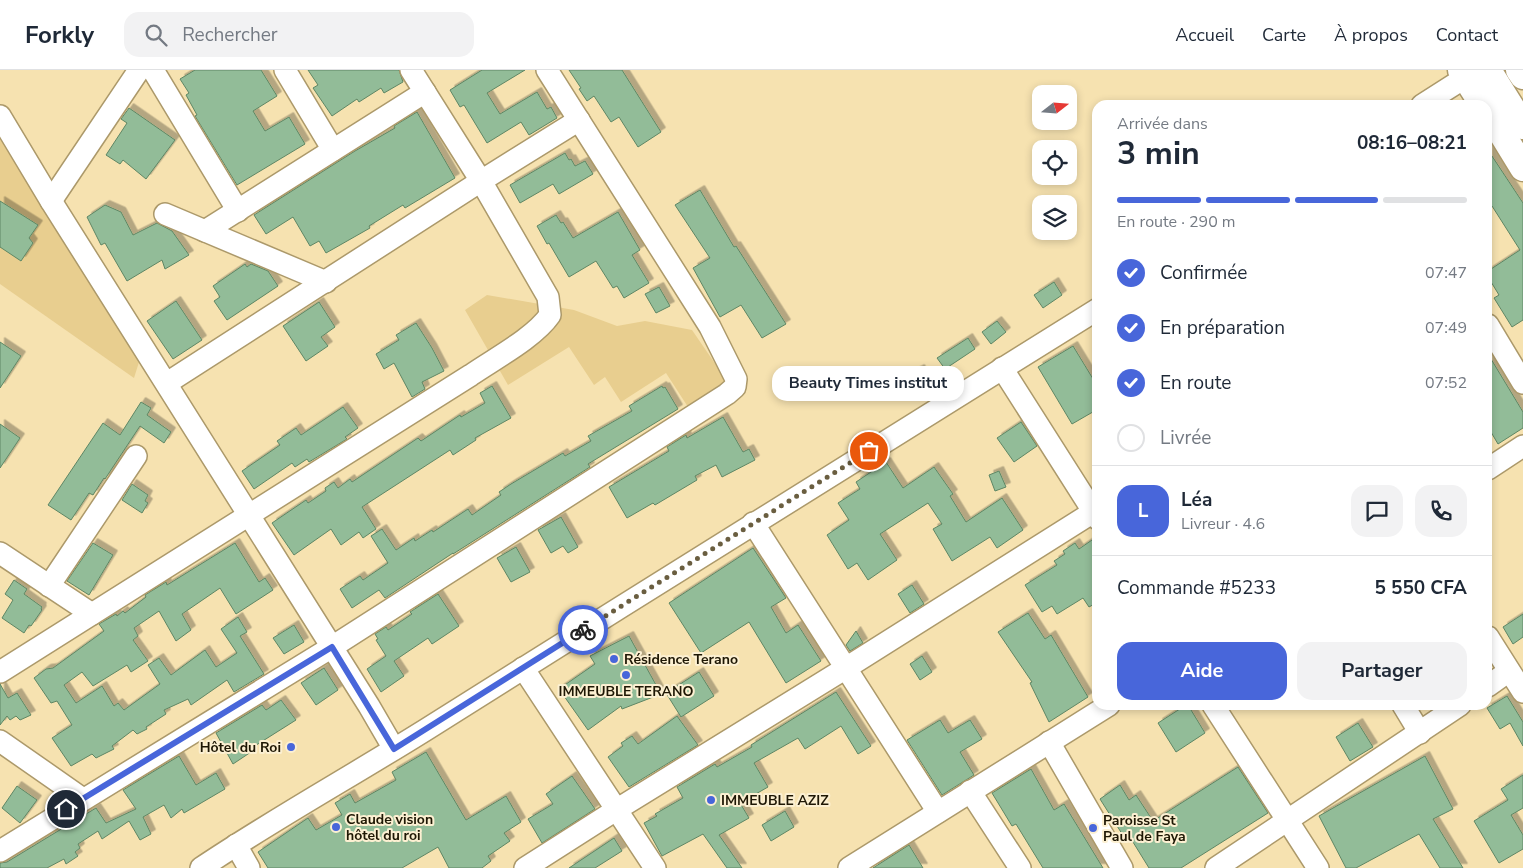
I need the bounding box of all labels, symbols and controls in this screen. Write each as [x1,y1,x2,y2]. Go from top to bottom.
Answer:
search box [124,12,474,57]
text: Forkly [25,19,94,51]
icon: search [142,21,170,49]
text: Rechercher [182,22,278,48]
text: Accueil [1175,23,1234,47]
text: Carte [1262,23,1306,47]
text: À propos [1334,23,1408,47]
text: Contact [1436,23,1498,47]
north arrow [1032,85,1078,130]
map controls [1032,85,1077,240]
text: Arrivée dans [1117,113,1208,135]
text: 08:16–08:21 [1357,130,1467,156]
text: 3 min [1117,132,1200,175]
button: locate [1032,140,1077,185]
button: layers [1032,195,1077,240]
text: En route · 290 m [1117,211,1236,233]
icon: check [1117,259,1145,287]
text: Confirmée [1160,260,1247,286]
text: 07:47 [1425,262,1467,284]
icon: check [1117,314,1145,342]
text: En préparation [1160,315,1285,341]
text: 07:49 [1425,317,1467,339]
callout: Beauty Times institut [773,366,965,401]
icon: check [1117,369,1145,397]
text: En route [1160,370,1231,396]
text: Beauty Times institut [789,372,947,394]
text: 07:52 [1425,372,1467,394]
text: Livrée [1160,425,1211,451]
pin [848,430,890,472]
icon: bag [855,437,883,465]
button: chat [1351,485,1403,537]
button: phone [1415,485,1467,537]
text: Léa [1181,487,1212,513]
text: L [1138,498,1148,524]
text: Livreur · 4.6 [1181,513,1265,535]
text: Commande #5233 [1117,575,1276,601]
text: 5 550 CFA [1374,575,1467,601]
courier [558,605,608,655]
icon: bike [569,616,597,644]
button: Aide [1117,642,1287,700]
button: Partager [1297,642,1467,700]
place label: Résidence Terano [624,650,738,669]
marker: Résidence Terano [608,653,620,665]
marker: IMMEUBLE TERANO [620,669,632,681]
place label: IMMEUBLE TERANO [559,682,693,701]
place label: Hôtel du Roi [200,738,281,757]
marker: Hôtel du Roi [285,741,297,753]
pin [45,788,87,830]
place label: IMMEUBLE AZIZ [721,791,829,810]
marker: IMMEUBLE AZIZ [705,794,717,806]
icon: home [52,795,80,823]
place label: Claude vision hôtel du roi [346,810,433,845]
place label: Paroisse St Paul de Faya [1103,811,1186,846]
marker: Claude vision hôtel du roi [330,821,342,833]
marker: Paroisse St Paul de Faya [1087,822,1099,834]

